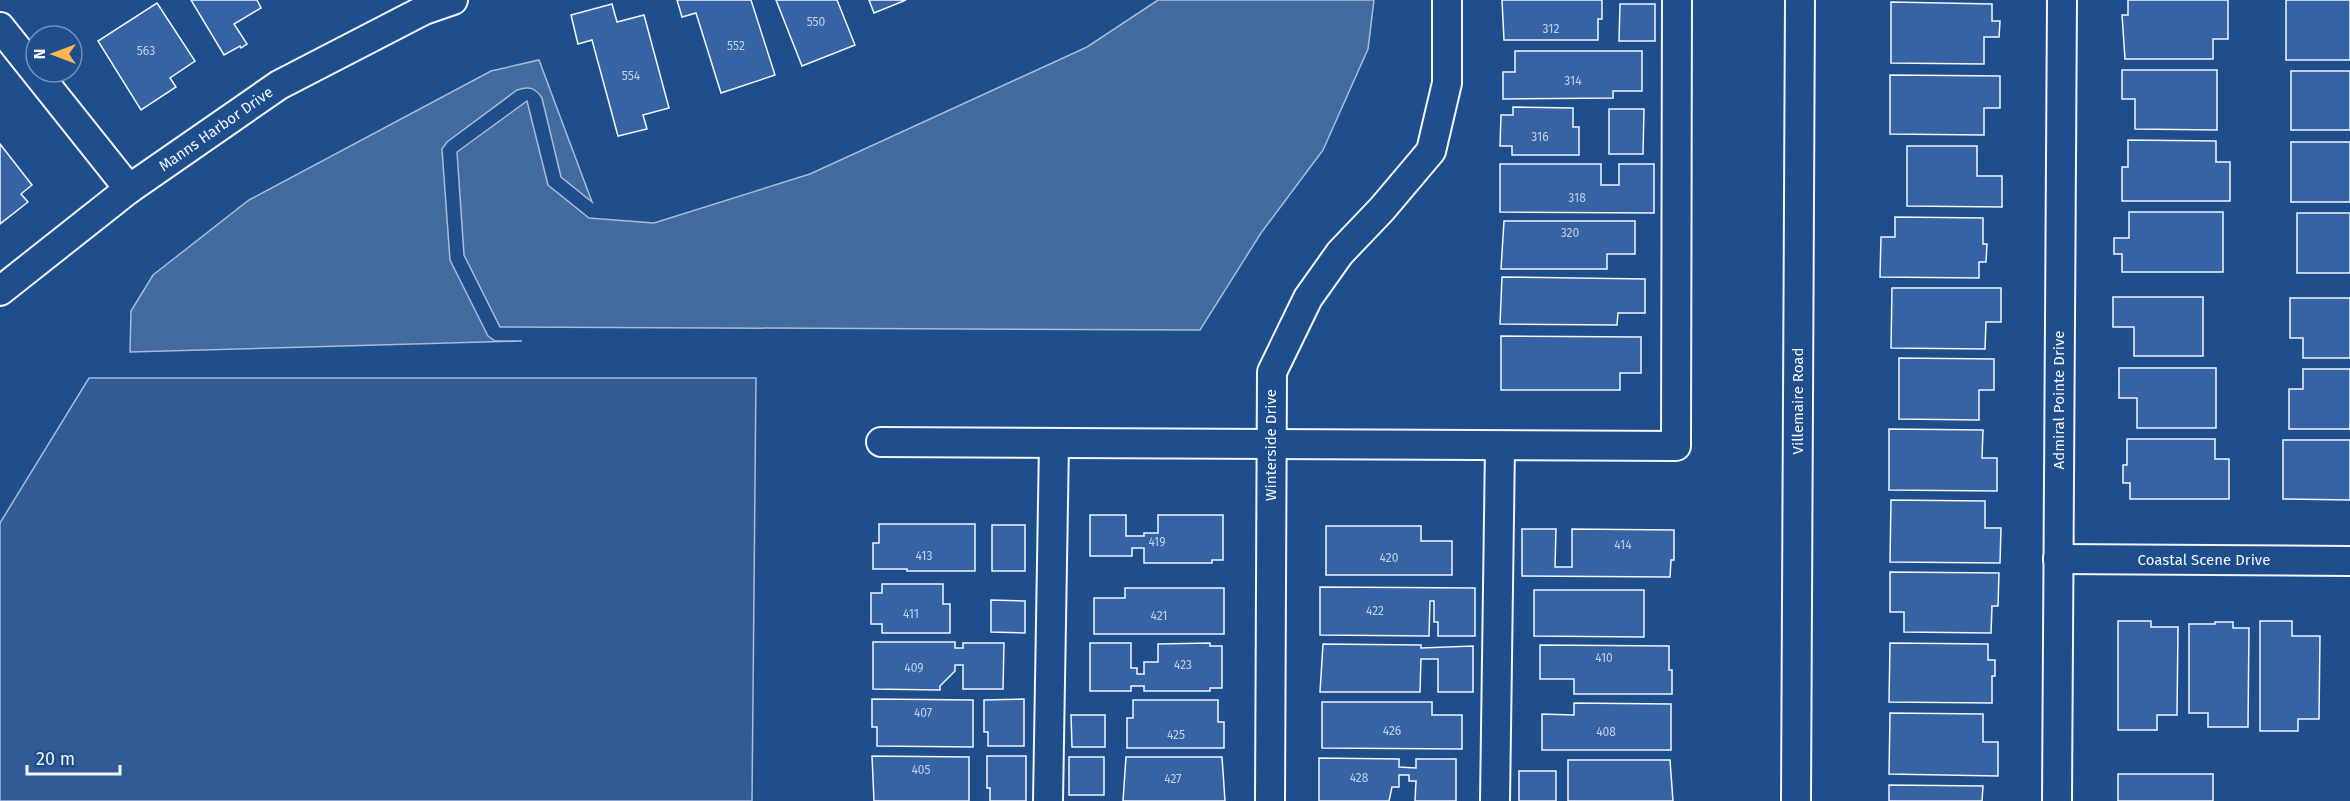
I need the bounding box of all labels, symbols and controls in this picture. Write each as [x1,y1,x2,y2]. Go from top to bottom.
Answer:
house number: 550 [807,15,826,29]
house number: 312 [1543,22,1559,36]
north arrow [24,24,84,84]
house number: 552 [727,39,745,53]
house number: 563 [137,44,155,58]
text: N [30,49,49,59]
house number: 554 [622,69,641,83]
house number: 314 [1564,74,1582,88]
street label: Manns Harbor Drive [155,83,277,175]
house number: 316 [1531,130,1549,144]
house number: 318 [1568,191,1586,205]
house number: 320 [1561,226,1580,240]
street label: Admiral Pointe Drive [2050,331,2068,469]
street label: Villemaire Road [1789,348,1807,454]
street label: Winterside Drive [1262,389,1280,501]
house number: 419 [1148,535,1166,549]
house number: 414 [1614,538,1632,552]
house number: 413 [916,549,932,563]
house number: 420 [1380,551,1399,565]
street label: Coastal Scene Drive [2138,551,2270,569]
house number: 422 [1366,604,1384,618]
house number: 411 [903,607,919,621]
house number: 421 [1151,609,1167,623]
house number: 410 [1595,651,1613,665]
house number: 423 [1174,658,1192,672]
house number: 409 [904,661,924,675]
house number: 407 [914,706,932,720]
house number: 426 [1383,724,1401,738]
house number: 408 [1596,725,1616,739]
house number: 425 [1167,728,1185,742]
scale bar [27,738,120,776]
text: 20 m [36,748,75,770]
house number: 405 [911,763,931,777]
house number: 428 [1350,771,1369,785]
house number: 427 [1164,772,1182,786]

